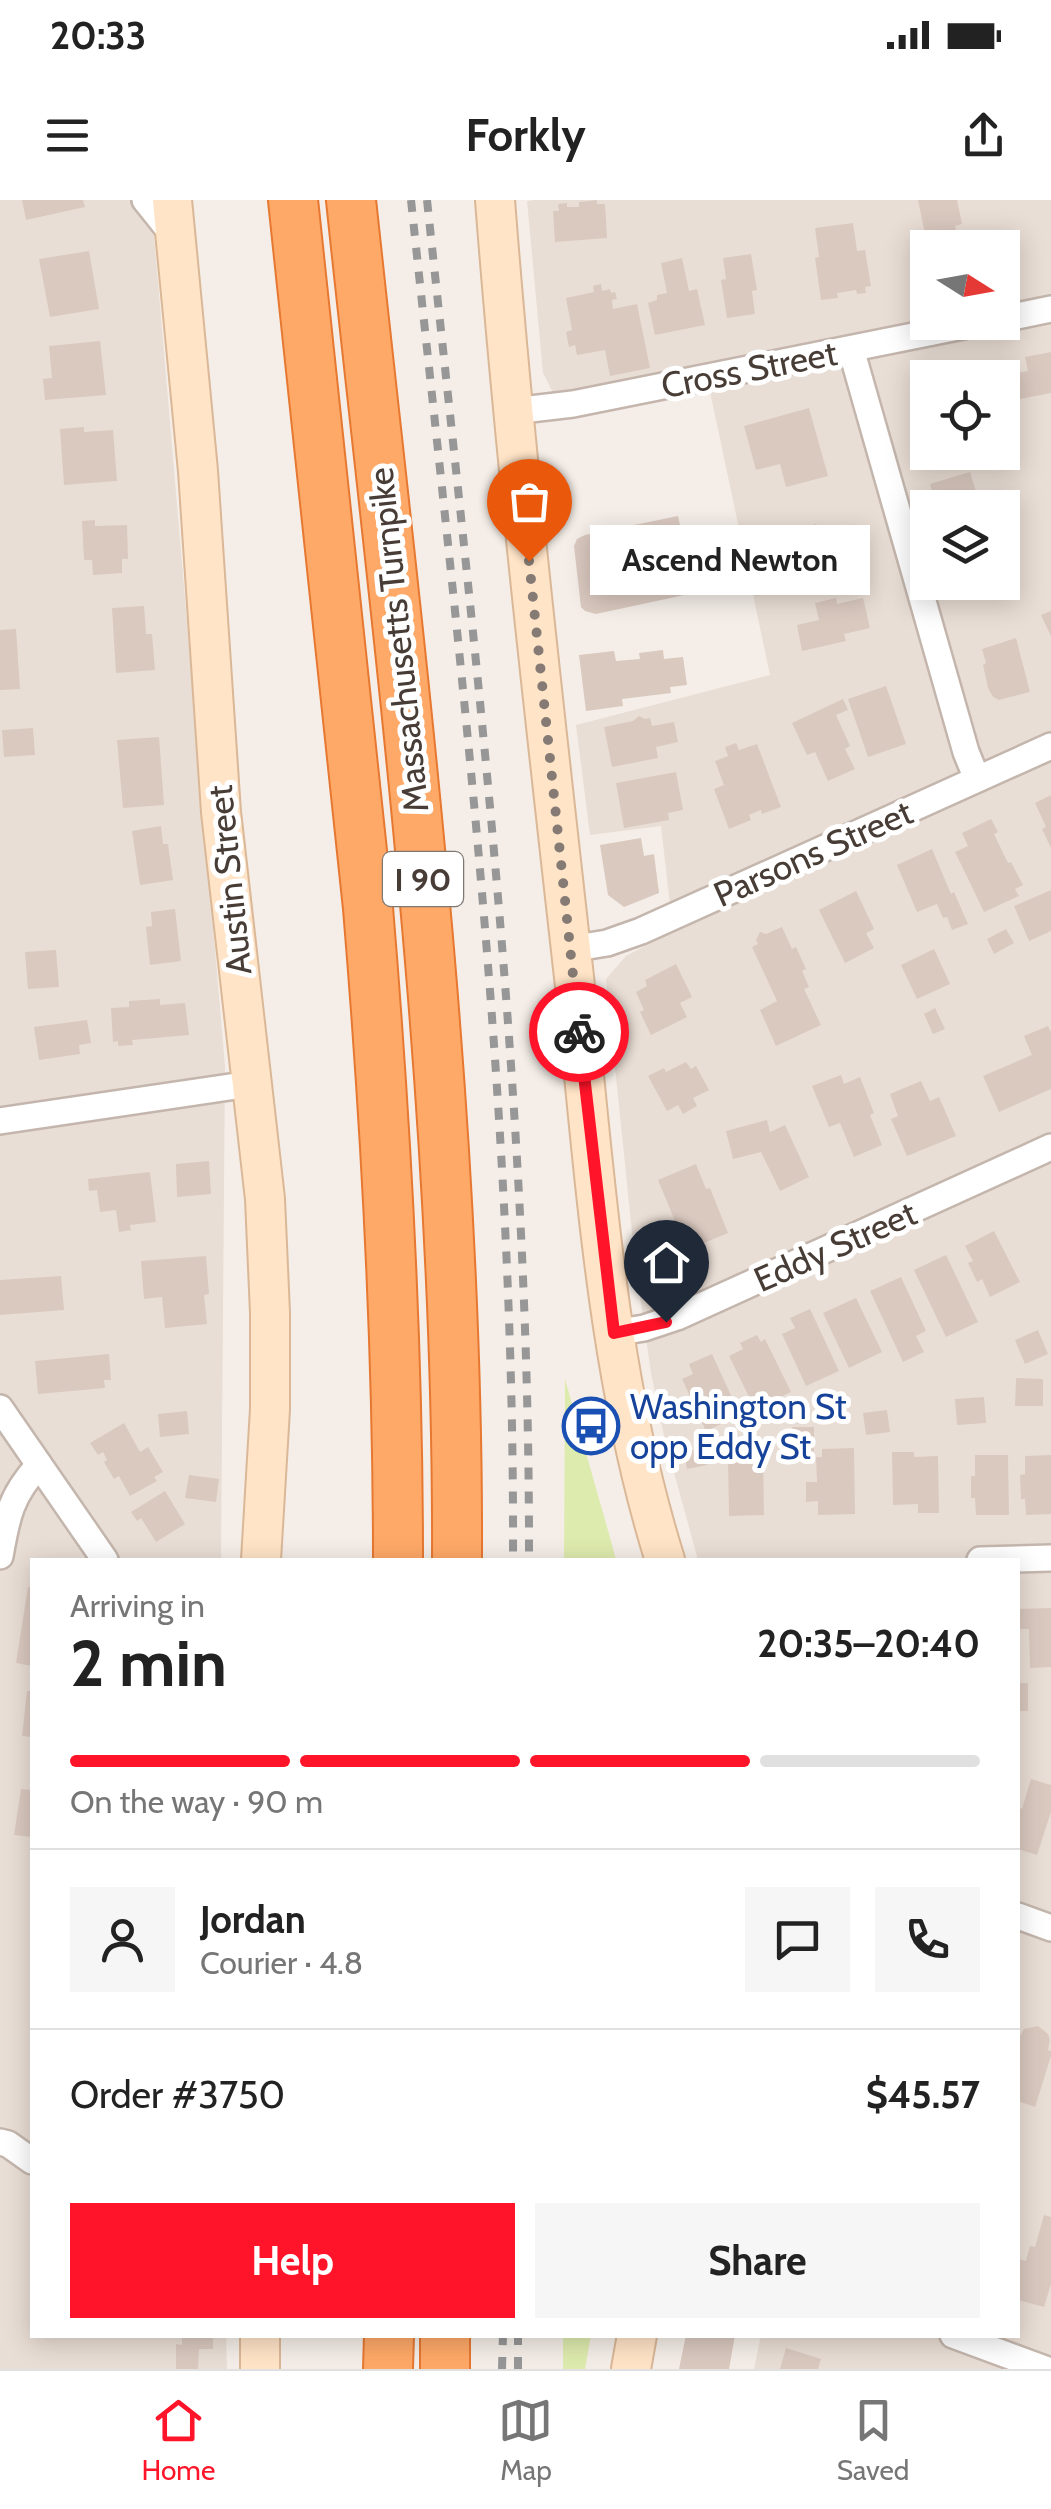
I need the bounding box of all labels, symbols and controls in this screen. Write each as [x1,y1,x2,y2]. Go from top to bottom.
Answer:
text: 20:33 [50,12,146,59]
icon: menu [40,108,95,163]
text: Forkly [465,108,586,162]
icon: share [956,108,1011,163]
north arrow [910,230,1020,340]
map controls [910,230,1020,600]
street label: Cross Street [658,331,841,407]
button: locate [910,360,1020,470]
pin [487,459,572,562]
street label: Massachusetts Turnpike [358,465,438,815]
icon: bag [502,474,557,529]
button: layers [910,490,1020,600]
callout: Ascend Newton [589,526,869,596]
text: Ascend Newton [622,540,838,579]
street label: Austin Street [198,783,260,977]
street label: Parsons Street [707,790,919,916]
road number: I 90 [383,852,463,906]
courier [529,982,629,1082]
icon: bike [552,1005,607,1060]
street label: Eddy Street [747,1191,923,1301]
pin [624,1220,709,1323]
icon: home [639,1235,694,1290]
place label: Washington St opp Eddy St [630,1385,847,1468]
bus stop icon: Washington St opp Eddy St [561,1396,621,1456]
text: Arriving in [70,1586,205,1625]
text: 20:35–20:40 [757,1620,980,1667]
text: 2 min [70,1623,227,1702]
text: On the way · 90 m [70,1782,323,1821]
button: person [70,1887,175,1992]
button: chat [745,1887,850,1992]
button: phone [875,1887,980,1992]
text: Jordan [200,1896,306,1943]
text: Courier · 4.8 [200,1943,363,1982]
text: Order #3750 [70,2071,285,2118]
text: $45.57 [866,2071,980,2118]
button: Help [70,2203,515,2318]
button: Share [535,2203,980,2318]
tab: Home [142,2393,215,2487]
tab: Map [498,2393,553,2487]
tab: Saved [837,2393,909,2487]

